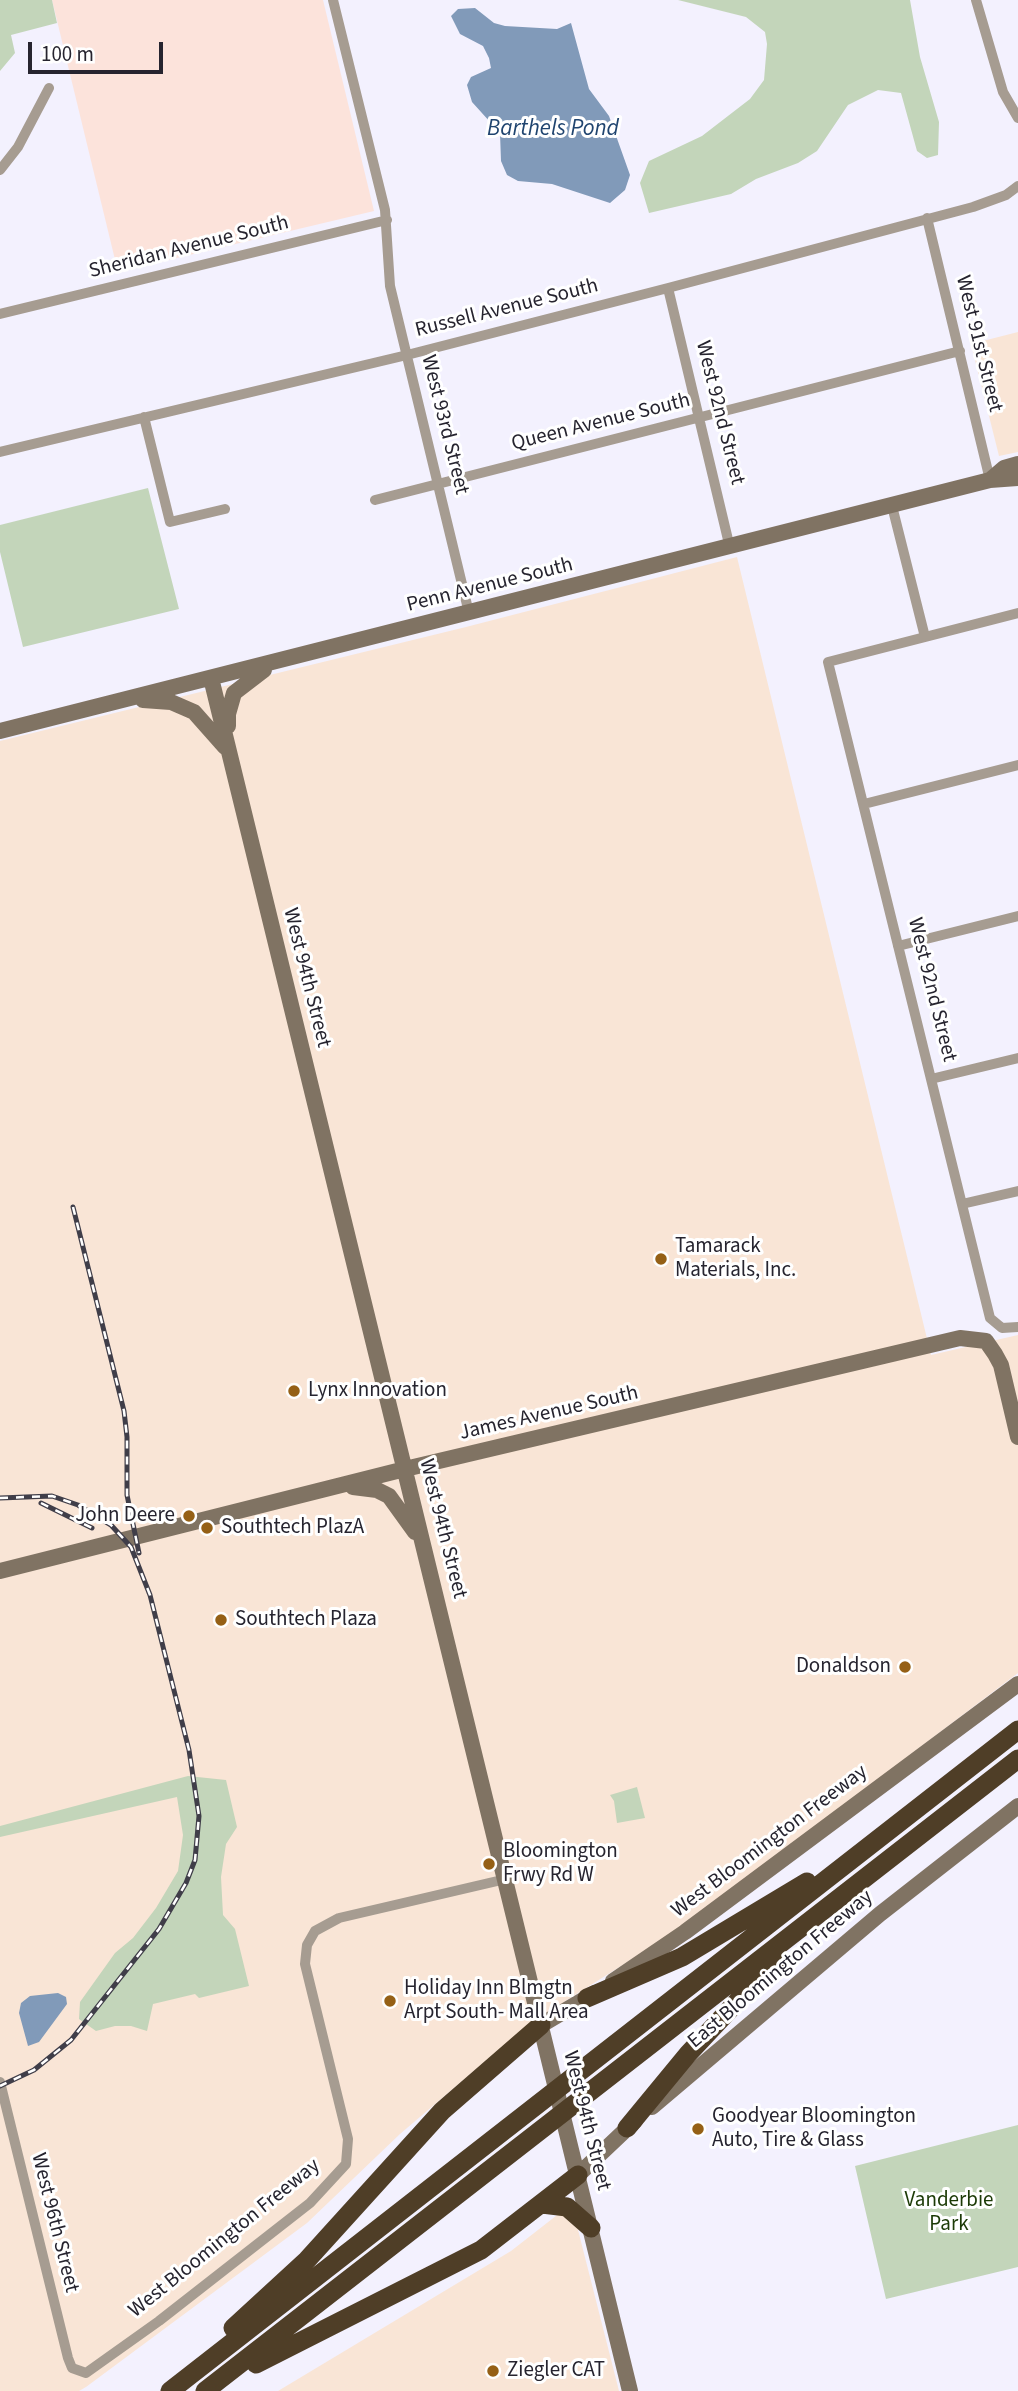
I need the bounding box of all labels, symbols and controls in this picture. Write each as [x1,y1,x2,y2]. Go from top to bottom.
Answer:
scale bar [32,28,166,72]
text: 100 m [41,39,94,69]
water label: Barthels Pond [487,116,619,144]
street label: Sheridan Avenue South [87,211,291,285]
street label: West 91st Street [949,273,1007,415]
street label: Russell Avenue South [413,274,601,344]
street label: West 92nd Street [689,338,749,488]
street label: West 93rd Street [414,353,474,497]
street label: Queen Avenue South [509,389,693,457]
street label: Penn Avenue South [404,553,576,619]
street label: West 94th Street [277,906,335,1050]
street label: West 92nd Street [901,915,961,1065]
place label: Tamarack Materials, Inc. [675,1234,796,1284]
marker: Tamarack Materials, Inc. [653,1251,669,1267]
place label: Lynx Innovation [308,1378,447,1404]
street label: James Avenue South [457,1381,641,1447]
marker: Lynx Innovation [286,1383,302,1399]
street label: West 94th Street [413,1457,471,1601]
place label: John Deere [75,1503,175,1529]
marker: John Deere [181,1508,197,1524]
place label: Southtech PlazA [221,1515,364,1541]
marker: Southtech PlazA [199,1520,215,1536]
place label: Southtech Plaza [235,1607,377,1633]
marker: Southtech Plaza [213,1612,229,1628]
place label: Donaldson [796,1654,891,1680]
marker: Donaldson [897,1659,913,1675]
street label: West Bloomington Freeway [667,1760,873,1924]
place label: Bloomington Frwy Rd W [503,1839,618,1889]
marker: Bloomington Frwy Rd W [481,1856,497,1872]
street label: East Bloomington Freeway [683,1885,879,2055]
place label: Holiday Inn Blmgtn Arpt South- Mall Area [404,1976,589,2026]
marker: Holiday Inn Blmgtn Arpt South- Mall Area [382,1993,398,2009]
street label: West 94th Street [557,2049,615,2193]
place label: Goodyear Bloomington Auto, Tire & Glass [712,2104,916,2154]
marker: Goodyear Bloomington Auto, Tire & Glass [690,2121,706,2137]
street label: West 96th Street [25,2151,83,2295]
street label: West Bloomington Freeway [124,2154,326,2324]
park label: Vanderbie Park [905,2188,993,2238]
place label: Ziegler CAT [507,2358,605,2384]
marker: Ziegler CAT [485,2363,501,2379]

